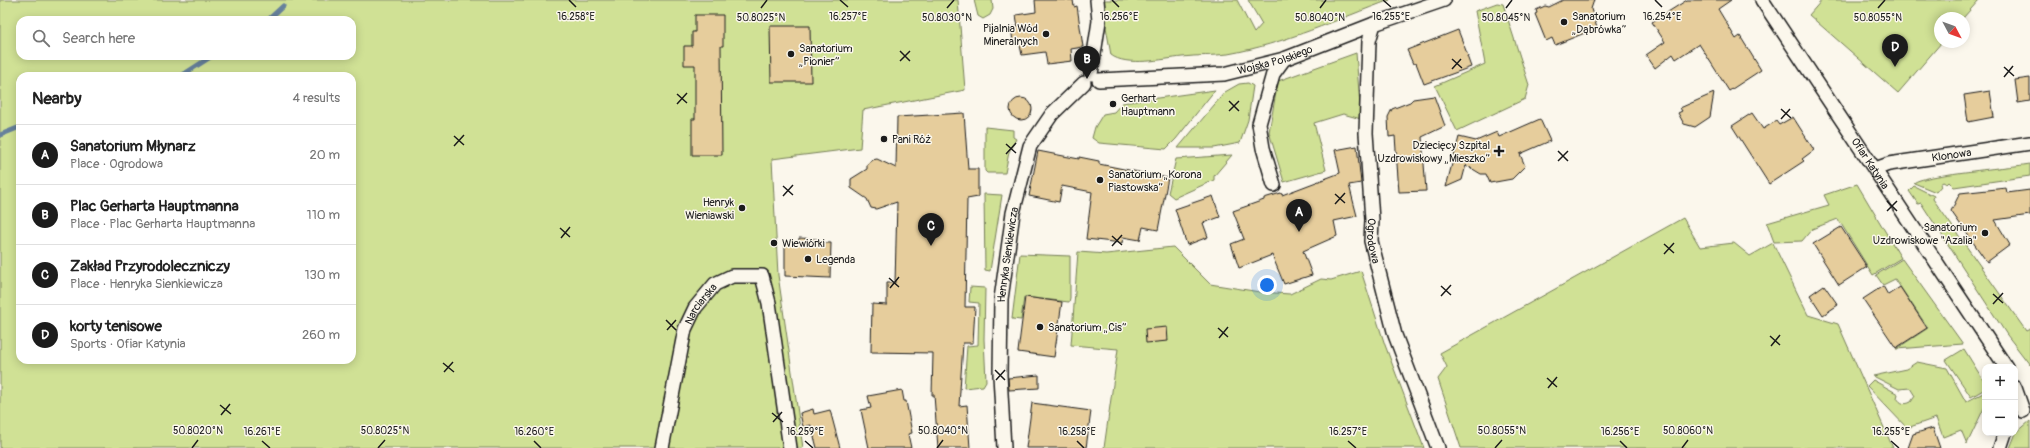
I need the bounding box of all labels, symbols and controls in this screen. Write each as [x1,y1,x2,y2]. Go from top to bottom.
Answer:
place label: Sanatorium „Dąbrówka” [1572,10,1626,36]
text: 16.258°E [557,11,595,23]
text: 16.257°E [829,11,867,23]
text: 16.256°E [1100,11,1138,23]
text: 16.255°E [1372,11,1410,23]
text: 16.254°E [1643,11,1681,23]
text: 50.8025°N [737,12,785,24]
text: 50.8030°N [922,12,972,24]
text: 50.8040°N [1295,12,1345,24]
text: 50.8045°N [1482,12,1531,24]
text: 50.8055°N [1854,12,1902,24]
north arrow [1934,12,1970,48]
search box [16,16,356,60]
marker: Sanatorium „Dąbrówka” [1559,17,1569,27]
place label: Pijalnia Wód Mineralnych [983,22,1038,48]
icon: search [30,27,52,49]
text: Search here [62,29,135,48]
marker: Pijalnia Wód Mineralnych [1041,29,1051,39]
pin: D [1882,34,1908,67]
place label: Sanatorium „Pionier” [799,42,853,68]
street label: Wojska Polskiego [1236,42,1314,77]
pin: B [1074,46,1100,79]
marker: Sanatorium „Pionier” [786,49,796,59]
text: Nearby [32,88,81,109]
text: 4 results [293,90,340,106]
place label: Gerhart Hauptmann [1121,92,1175,118]
marker: Gerhart Hauptmann [1108,99,1118,109]
place label: Pani Róż [892,133,931,146]
marker: Pani Róż [879,134,889,144]
street label: Ofiar Katynia [1849,135,1892,191]
text: Sanatorium Młynarz [70,137,196,156]
place label: Dziecięcy Szpital Uzdrowiskowy „Mieszko” [1377,139,1490,165]
marker: Dziecięcy Szpital Uzdrowiskowy „Mieszko” [1493,145,1505,157]
street label: Klonowa [1931,145,1972,164]
text: A [41,147,49,163]
text: 20 m [309,147,340,163]
text: Place · Ogrodowa [70,156,163,172]
place label: Sanatorium „Korona Piastowska” [1108,168,1202,194]
marker: Sanatorium „Korona Piastowska” [1095,175,1105,185]
place label: Henryk Wieniawski [685,196,734,222]
text: Plac Gerharta Hauptmanna [70,197,239,216]
pin: A [1286,199,1312,232]
marker: Henryk Wieniawski [737,203,747,213]
street label: Henryka Sienkiewicza [994,205,1021,302]
text: B [41,207,49,223]
text: 110 m [307,207,340,223]
pin: C [918,213,944,246]
text: Place · Plac Gerharta Hauptmanna [70,216,255,232]
street label: Ogrodowa [1365,218,1383,265]
place label: Sanatorium Uzdrowiskowe "Azalia" [1873,221,1977,247]
marker: Sanatorium Uzdrowiskowe "Azalia" [1980,228,1990,238]
place label: Wiewiórki [782,237,825,250]
marker: Wiewiórki [769,238,779,248]
place label: Legenda [816,253,855,266]
marker: Legenda [803,254,813,264]
text: Zakład Przyrodoleczniczy [70,257,230,276]
text: C [41,267,49,283]
text: 130 m [304,267,340,283]
your location [1257,275,1277,295]
text: Place · Henryka Sienkiewicza [70,276,223,292]
street label: Narciarska [682,280,719,326]
text: korty tenisowe [70,317,162,336]
place label: Sanatorium „Cis” [1048,321,1127,334]
marker: Sanatorium „Cis” [1035,322,1045,332]
text: D [41,327,49,343]
text: 260 m [302,327,340,343]
text: Sports · Ofiar Katynia [70,336,186,352]
map controls [1982,364,2018,436]
button: + [1982,364,2018,400]
button: − [1982,400,2018,436]
text: 50.8020°N [173,425,223,437]
text: 50.8025°N [361,425,409,437]
text: 50.8040°N [918,425,968,437]
text: 50.8055°N [1478,425,1526,437]
text: 50.8060°N [1663,425,1713,437]
text: 16.261°E [244,426,280,438]
text: 16.260°E [514,426,554,438]
text: 16.259°E [786,426,824,438]
text: 16.258°E [1058,426,1096,438]
text: 16.257°E [1329,426,1367,438]
text: 16.256°E [1601,426,1639,438]
text: 16.255°E [1872,426,1910,438]

